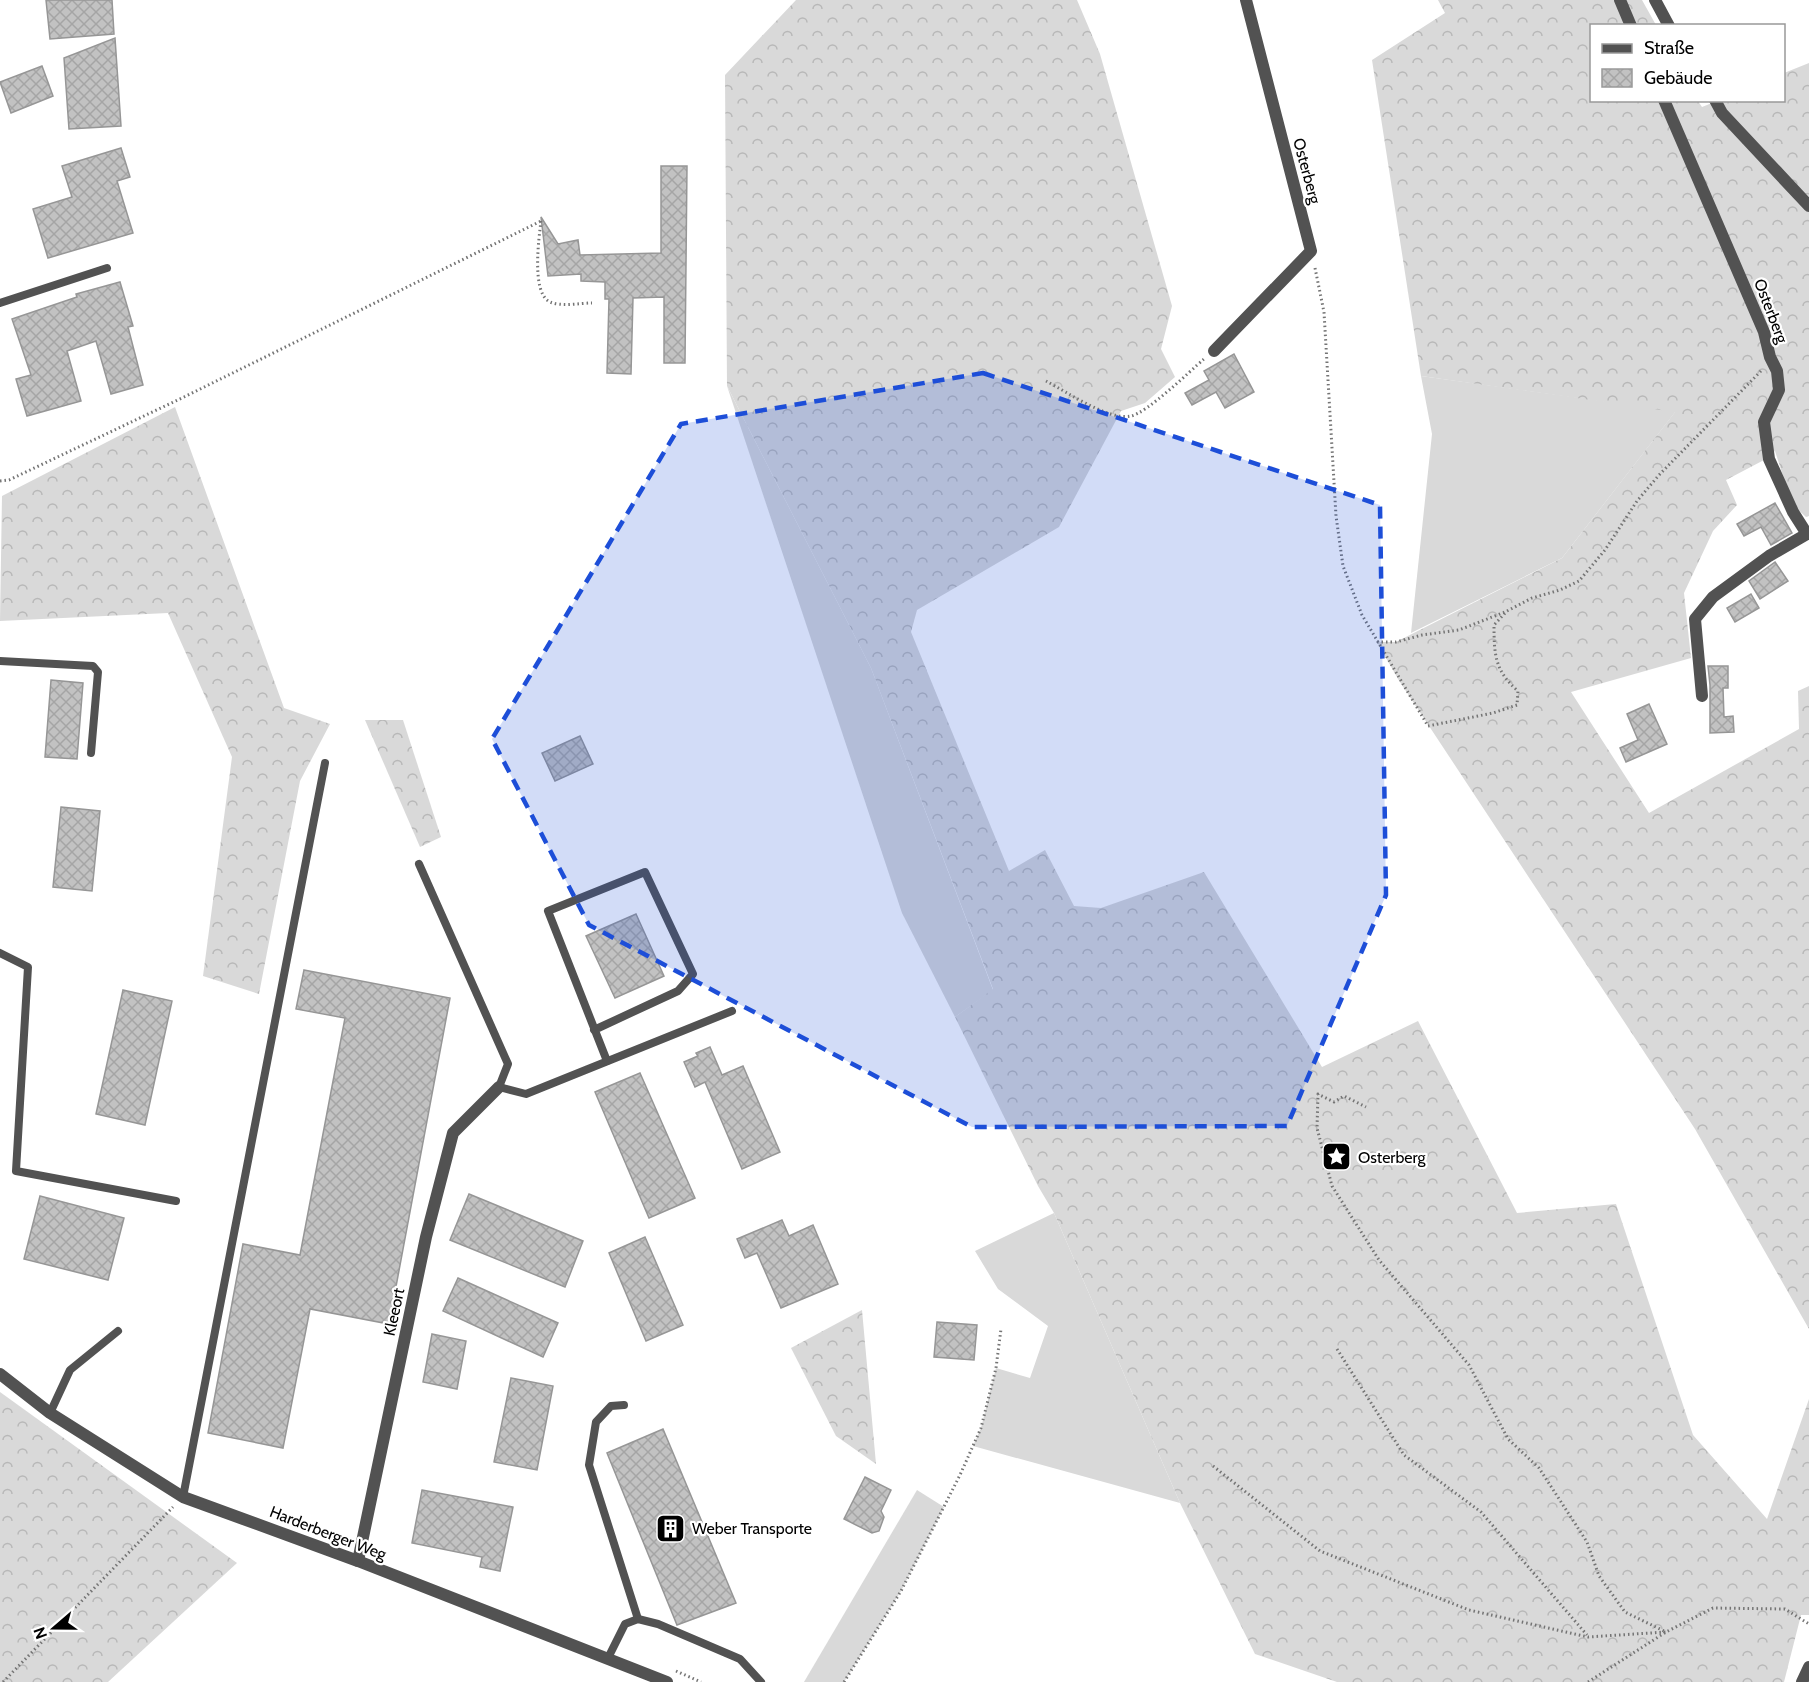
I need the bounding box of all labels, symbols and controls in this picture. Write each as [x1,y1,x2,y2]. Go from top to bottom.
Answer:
legend [1590,24,1785,102]
text: Straße [1644,37,1694,59]
text: Gebäude [1644,67,1713,89]
street label: Osterberg [1289,136,1325,207]
street label: Osterberg [1750,276,1792,347]
place icon: Osterberg [1321,1141,1353,1173]
place label: Osterberg [1358,1148,1426,1167]
street label: Kleeort [380,1286,408,1338]
street label: Harderberger Weg [267,1502,390,1564]
building icon: Weber Transporte [655,1512,687,1544]
place label: Weber Transporte [692,1519,812,1538]
north arrow [24,1598,84,1658]
text: N [30,1624,51,1642]

